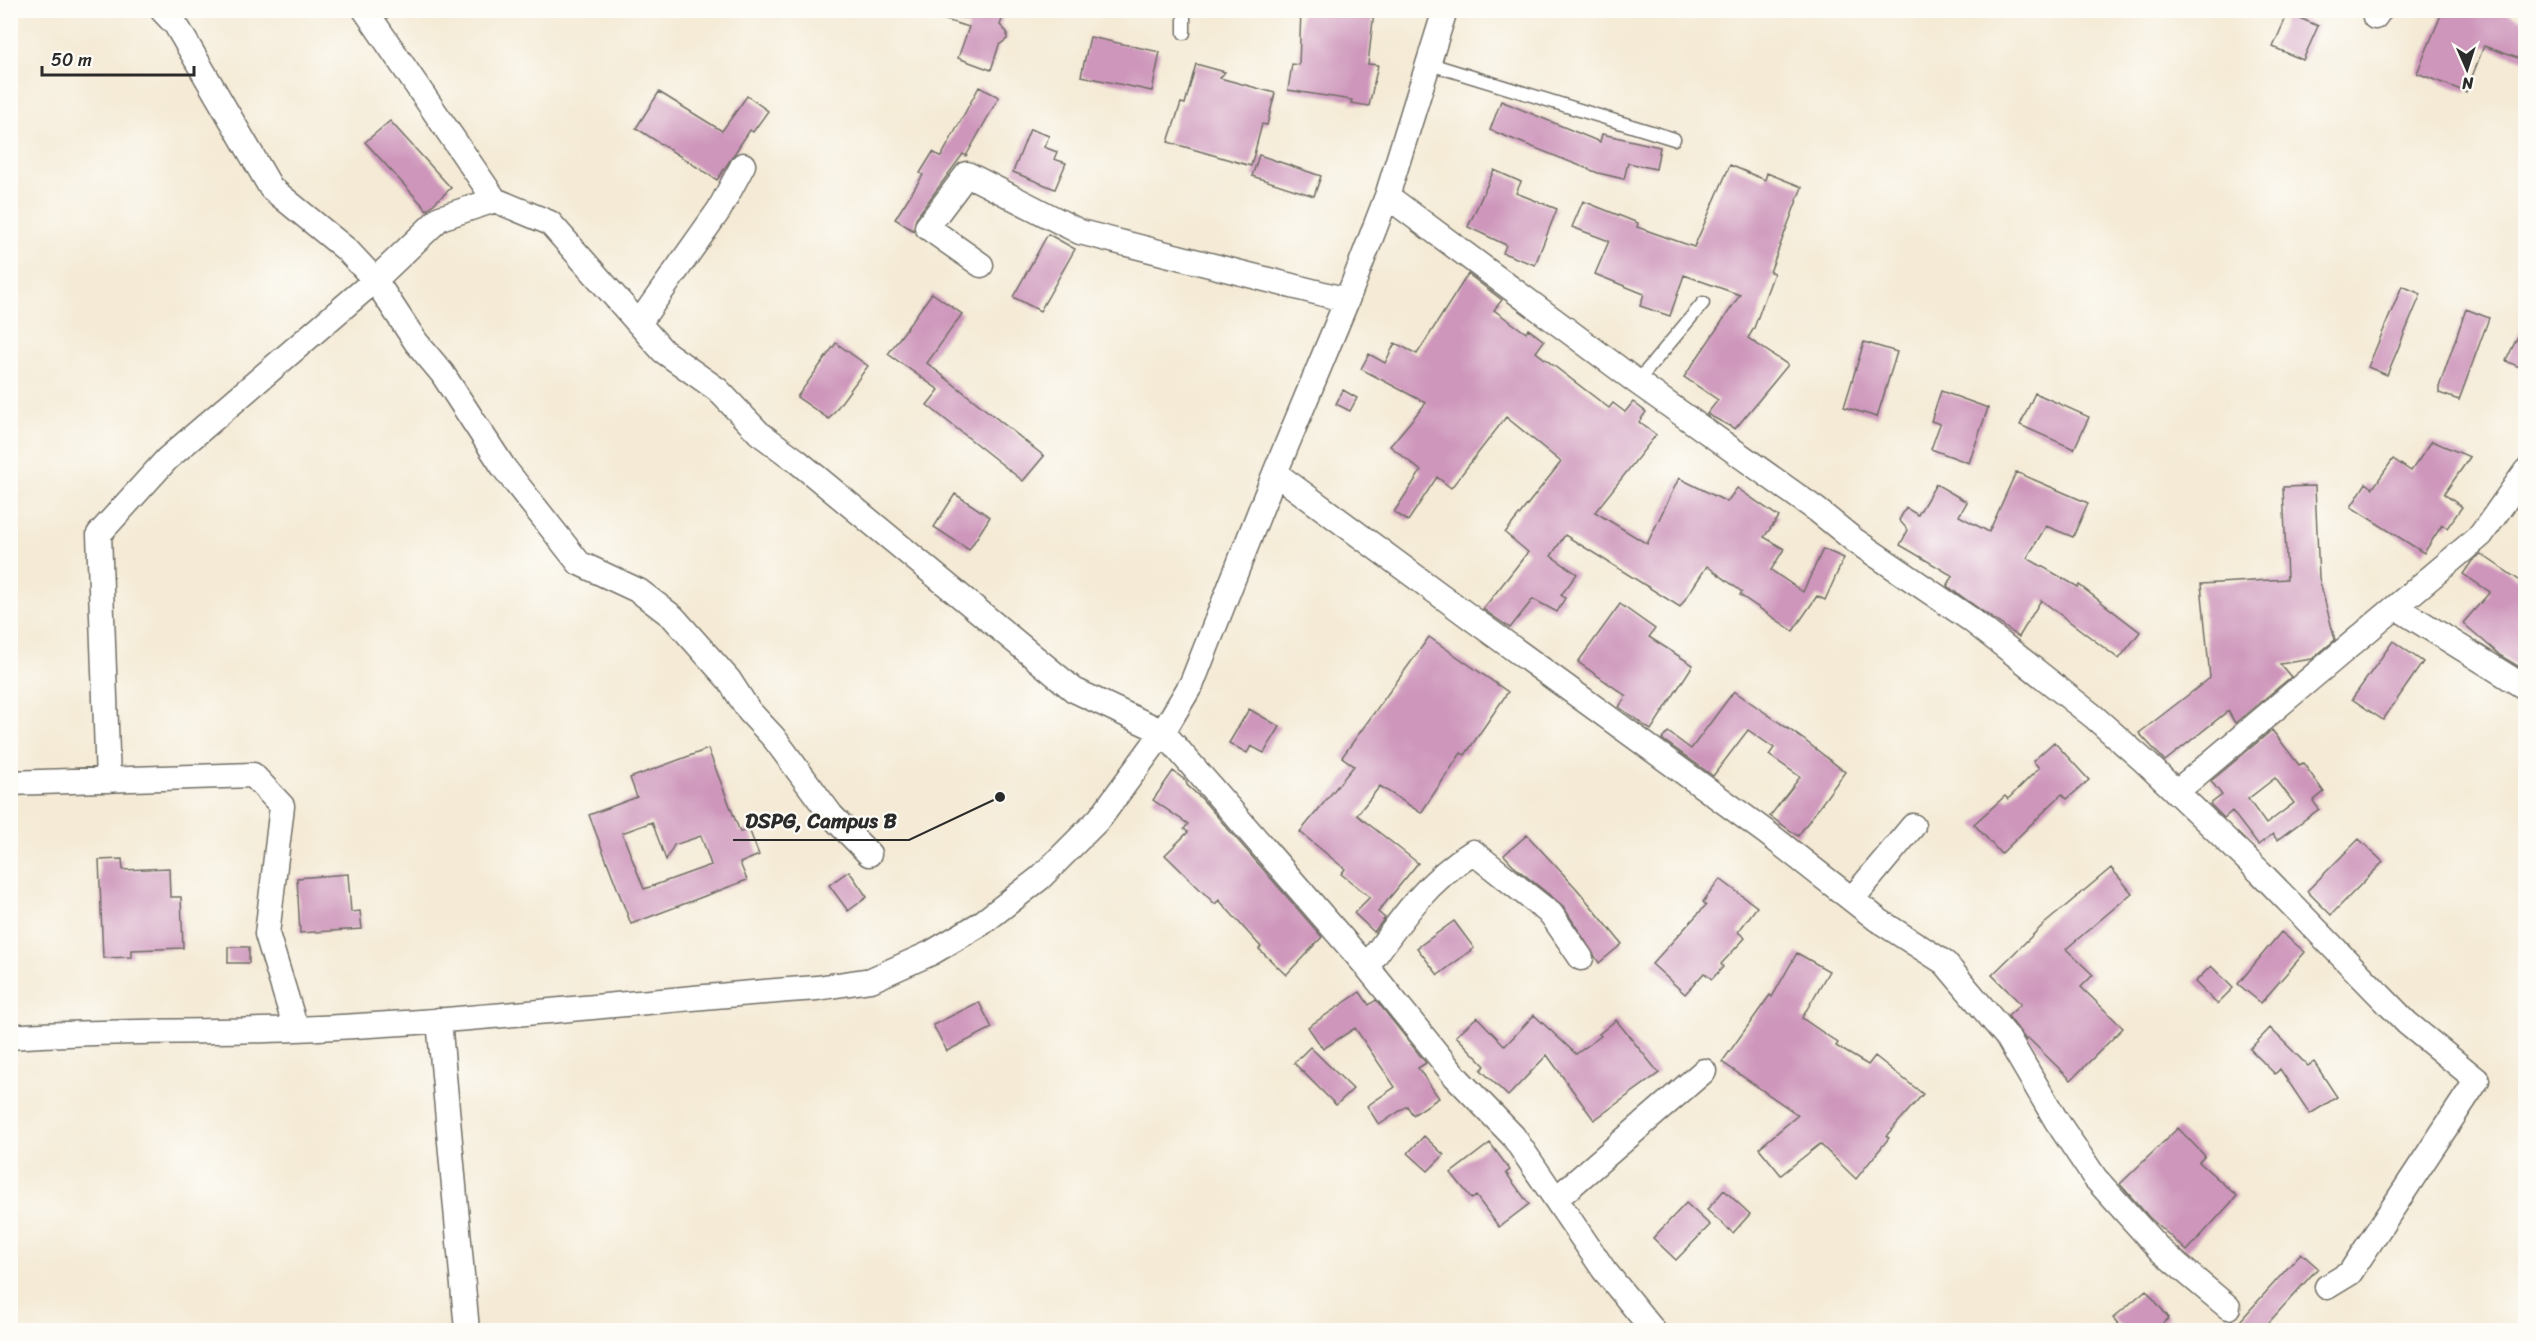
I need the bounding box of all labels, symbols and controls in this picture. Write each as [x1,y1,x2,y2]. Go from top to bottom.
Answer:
scale bar [42,39,194,77]
north arrow [2437,39,2497,99]
text: 50 m [51,44,92,76]
text: N [2461,69,2475,98]
callout: DSPG, Campus B [733,801,909,840]
text: DSPG, Campus B [745,802,897,840]

